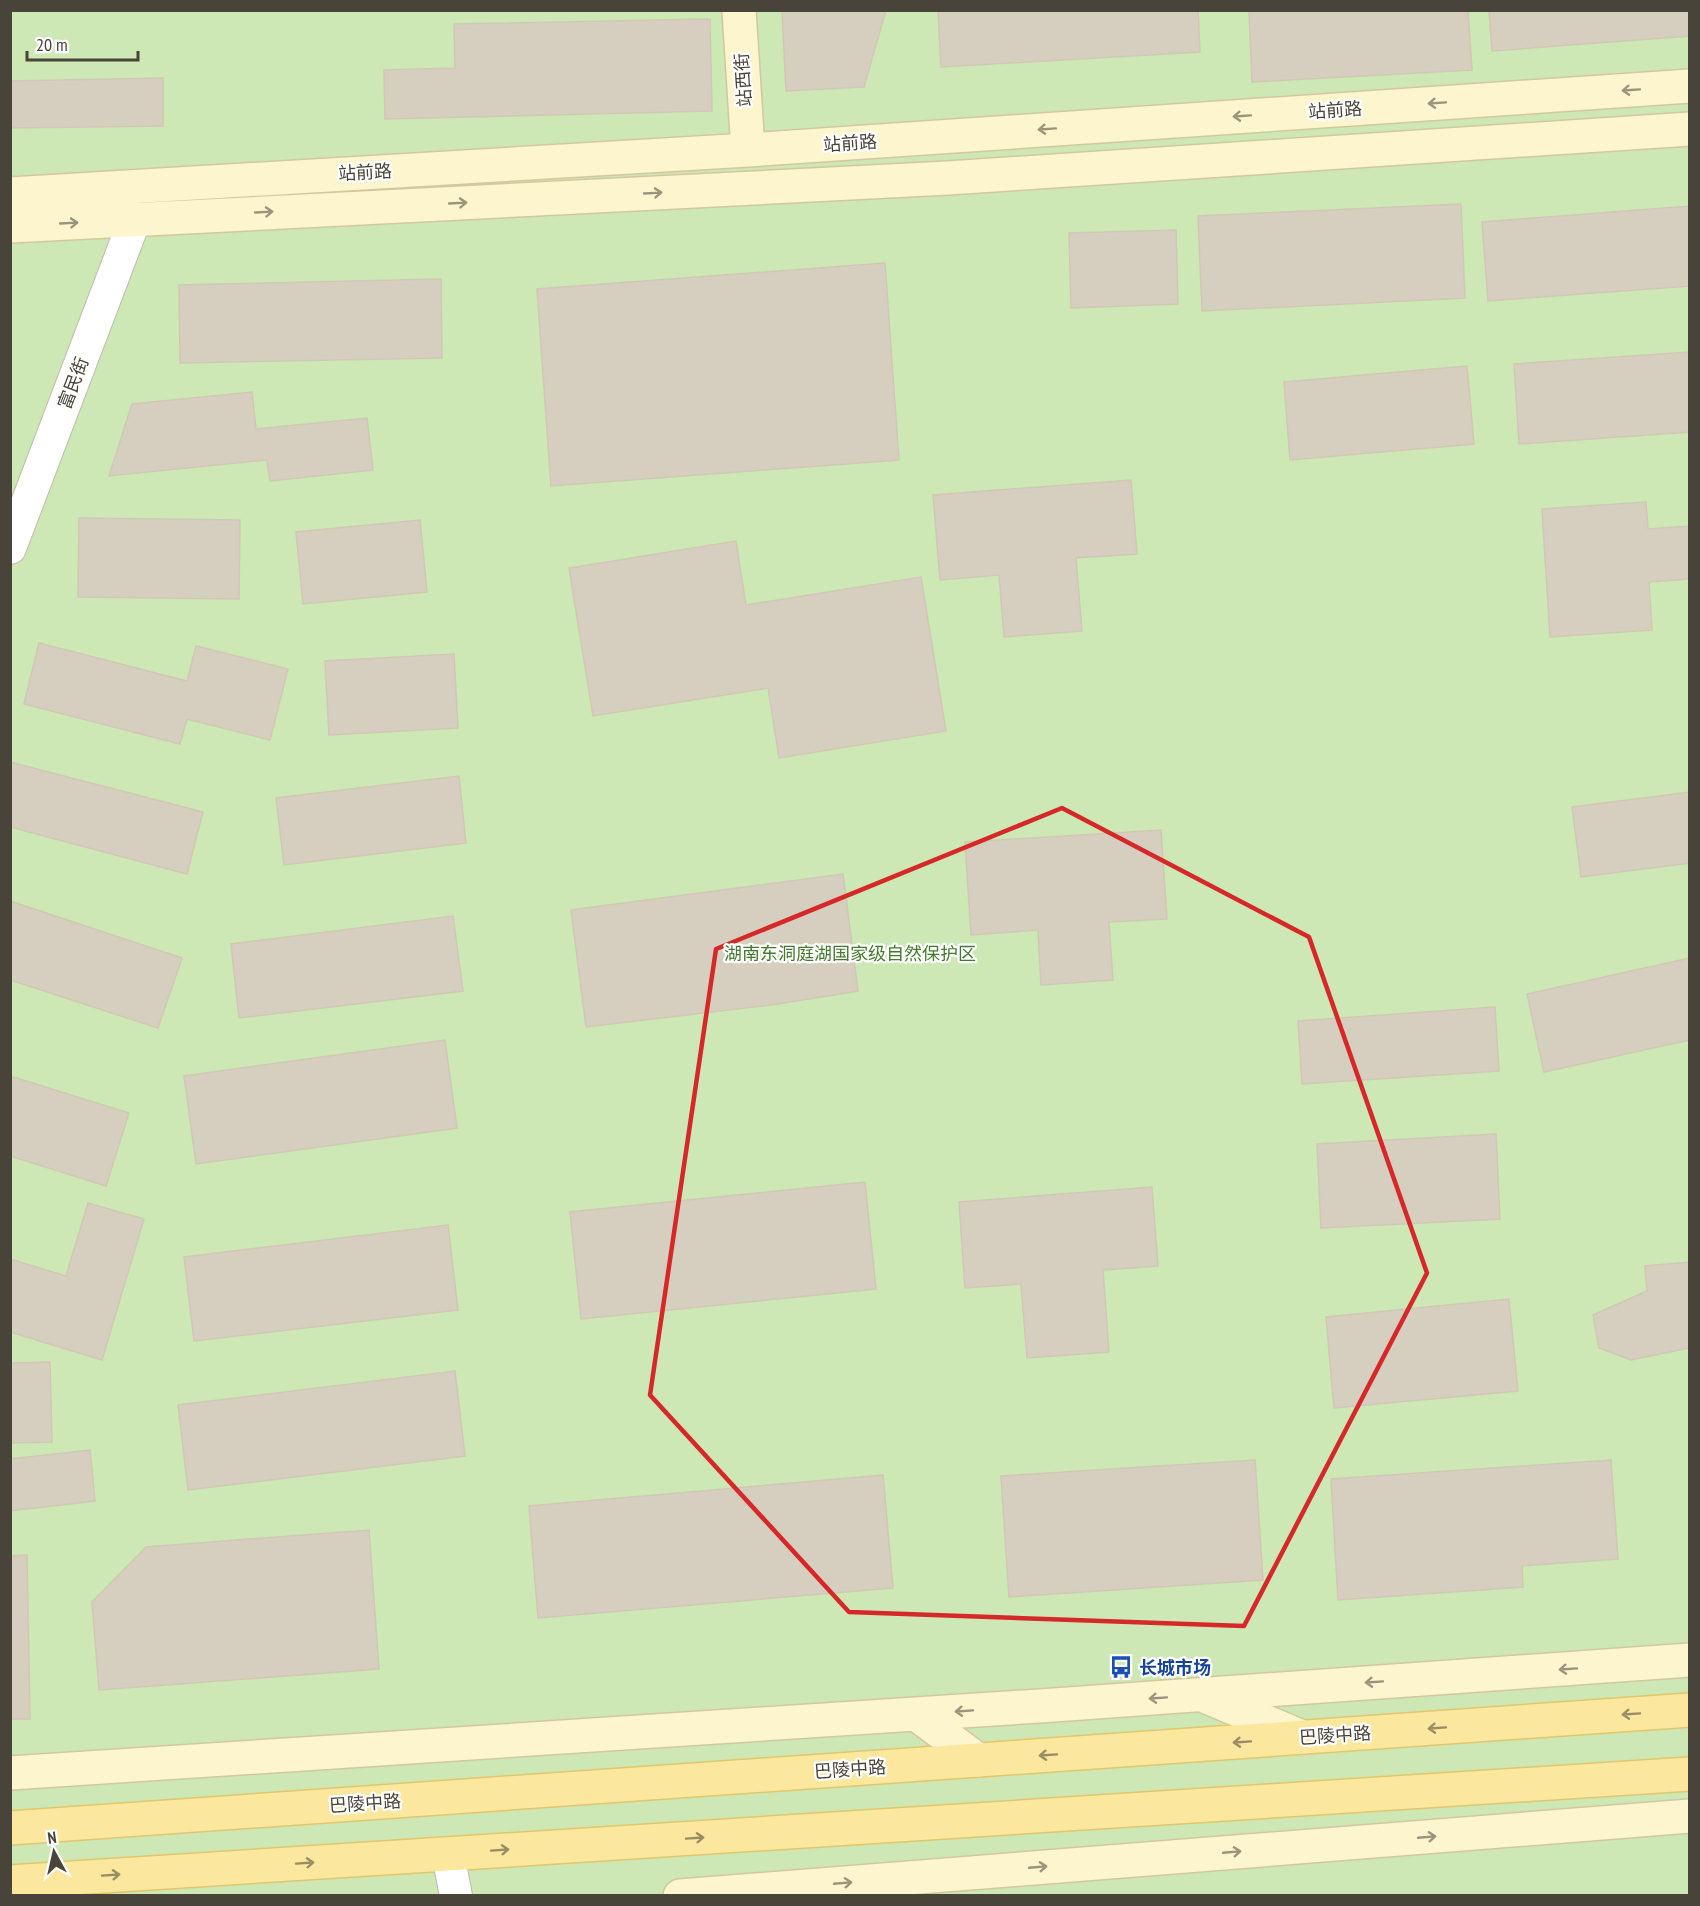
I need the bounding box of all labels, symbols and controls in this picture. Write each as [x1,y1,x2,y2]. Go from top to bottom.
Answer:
scale bar [27,24,138,62]
text: 20 m [36,33,68,56]
street label: 站西街 [730,52,756,108]
one-way arrow [1622,85,1642,96]
street label: 站前路 [1307,97,1363,123]
one-way arrow [1427,98,1447,109]
one-way arrow [1233,111,1252,122]
one-way arrow [1038,124,1058,135]
street label: 站前路 [822,130,878,156]
street label: 站前路 [337,159,393,185]
one-way arrow [643,188,663,199]
one-way arrow [448,197,468,208]
one-way arrow [253,207,273,218]
one-way arrow [58,217,78,228]
street label: 富民街 [53,354,93,412]
park label: 湖南东洞庭湖国家级自然保护区 [724,942,976,965]
bus stop icon: 长城市场 [1108,1654,1134,1680]
place label: 长城市场 [1139,1656,1211,1679]
one-way arrow [1559,1663,1579,1674]
one-way arrow [1364,1677,1384,1688]
one-way arrow [1149,1692,1169,1703]
one-way arrow [954,1706,974,1717]
one-way arrow [1622,1709,1642,1720]
street label: 巴陵中路 [1298,1721,1372,1749]
one-way arrow [1427,1723,1447,1734]
one-way arrow [1233,1736,1253,1747]
one-way arrow [1038,1750,1058,1761]
street label: 巴陵中路 [813,1755,887,1783]
street label: 巴陵中路 [328,1789,402,1817]
north arrow [24,1822,84,1882]
text: N [46,1827,58,1848]
one-way arrow [1416,1831,1436,1842]
one-way arrow [684,1832,704,1843]
one-way arrow [490,1845,509,1856]
one-way arrow [1222,1846,1242,1857]
one-way arrow [295,1857,315,1868]
one-way arrow [1027,1861,1047,1872]
one-way arrow [100,1870,120,1881]
one-way arrow [833,1877,853,1888]

